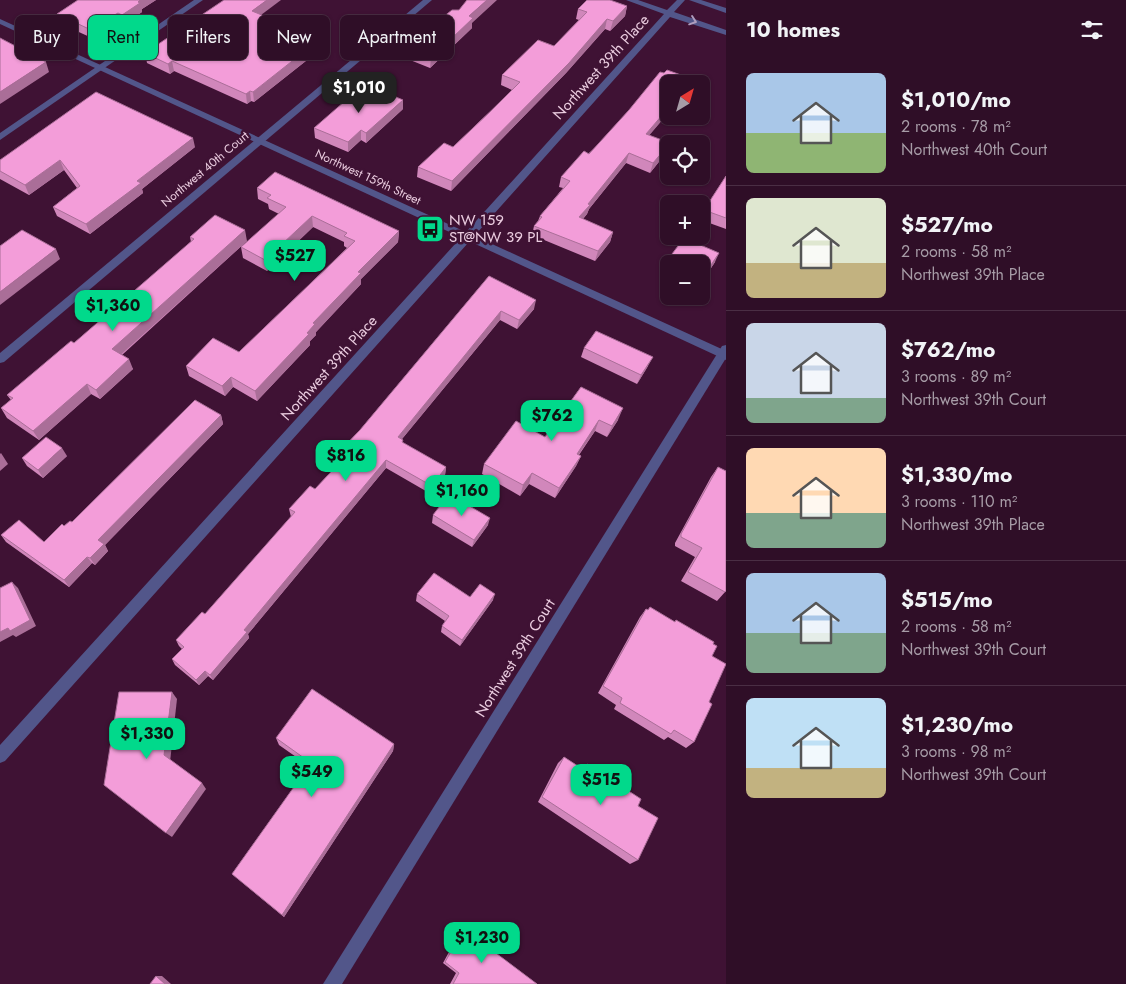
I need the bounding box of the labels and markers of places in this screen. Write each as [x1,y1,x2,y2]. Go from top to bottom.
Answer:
pin: $1,010 [318,72,400,114]
place label: NW 159 ST@NW 39 PL [449,209,543,248]
bus stop icon: NW 159 ST@NW 39 PL [415,214,445,244]
pin: $527 [265,240,325,282]
pin: $1,360 [72,290,154,332]
pin: $762 [522,400,582,442]
pin: $816 [316,440,376,482]
pin: $1,160 [421,474,503,517]
pin: $1,330 [106,718,188,760]
pin: $549 [282,756,342,798]
pin: $515 [571,764,631,806]
pin: $1,230 [441,922,523,964]

